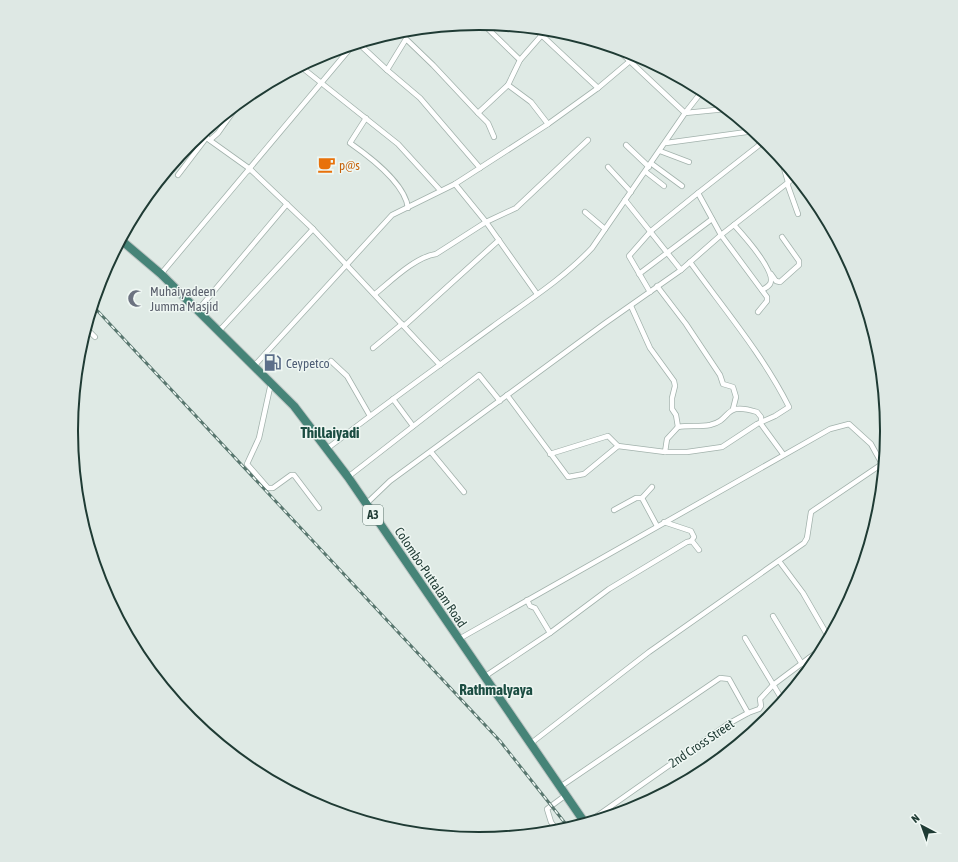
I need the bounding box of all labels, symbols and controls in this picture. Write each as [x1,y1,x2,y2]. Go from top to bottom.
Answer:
cafe icon: p@s [316,155,336,175]
place label: p@s [339,158,360,173]
place label: Muhaiyadeen Jumma Masjid [150,284,218,314]
mosque icon: Muhaiyadeen Jumma Masjid [127,288,147,308]
fuel station icon: Ceypetco [263,353,283,373]
place label: Ceypetco [286,356,330,371]
district label: Thillaiyadi [301,424,359,441]
road number: A3 [363,505,383,525]
street label: Colombo-Puttalam Road [391,524,470,630]
district label: Rathmalyaya [459,681,533,698]
street label: 2nd Cross Street [666,716,737,771]
north arrow [902,806,942,846]
text: N [909,812,922,825]

